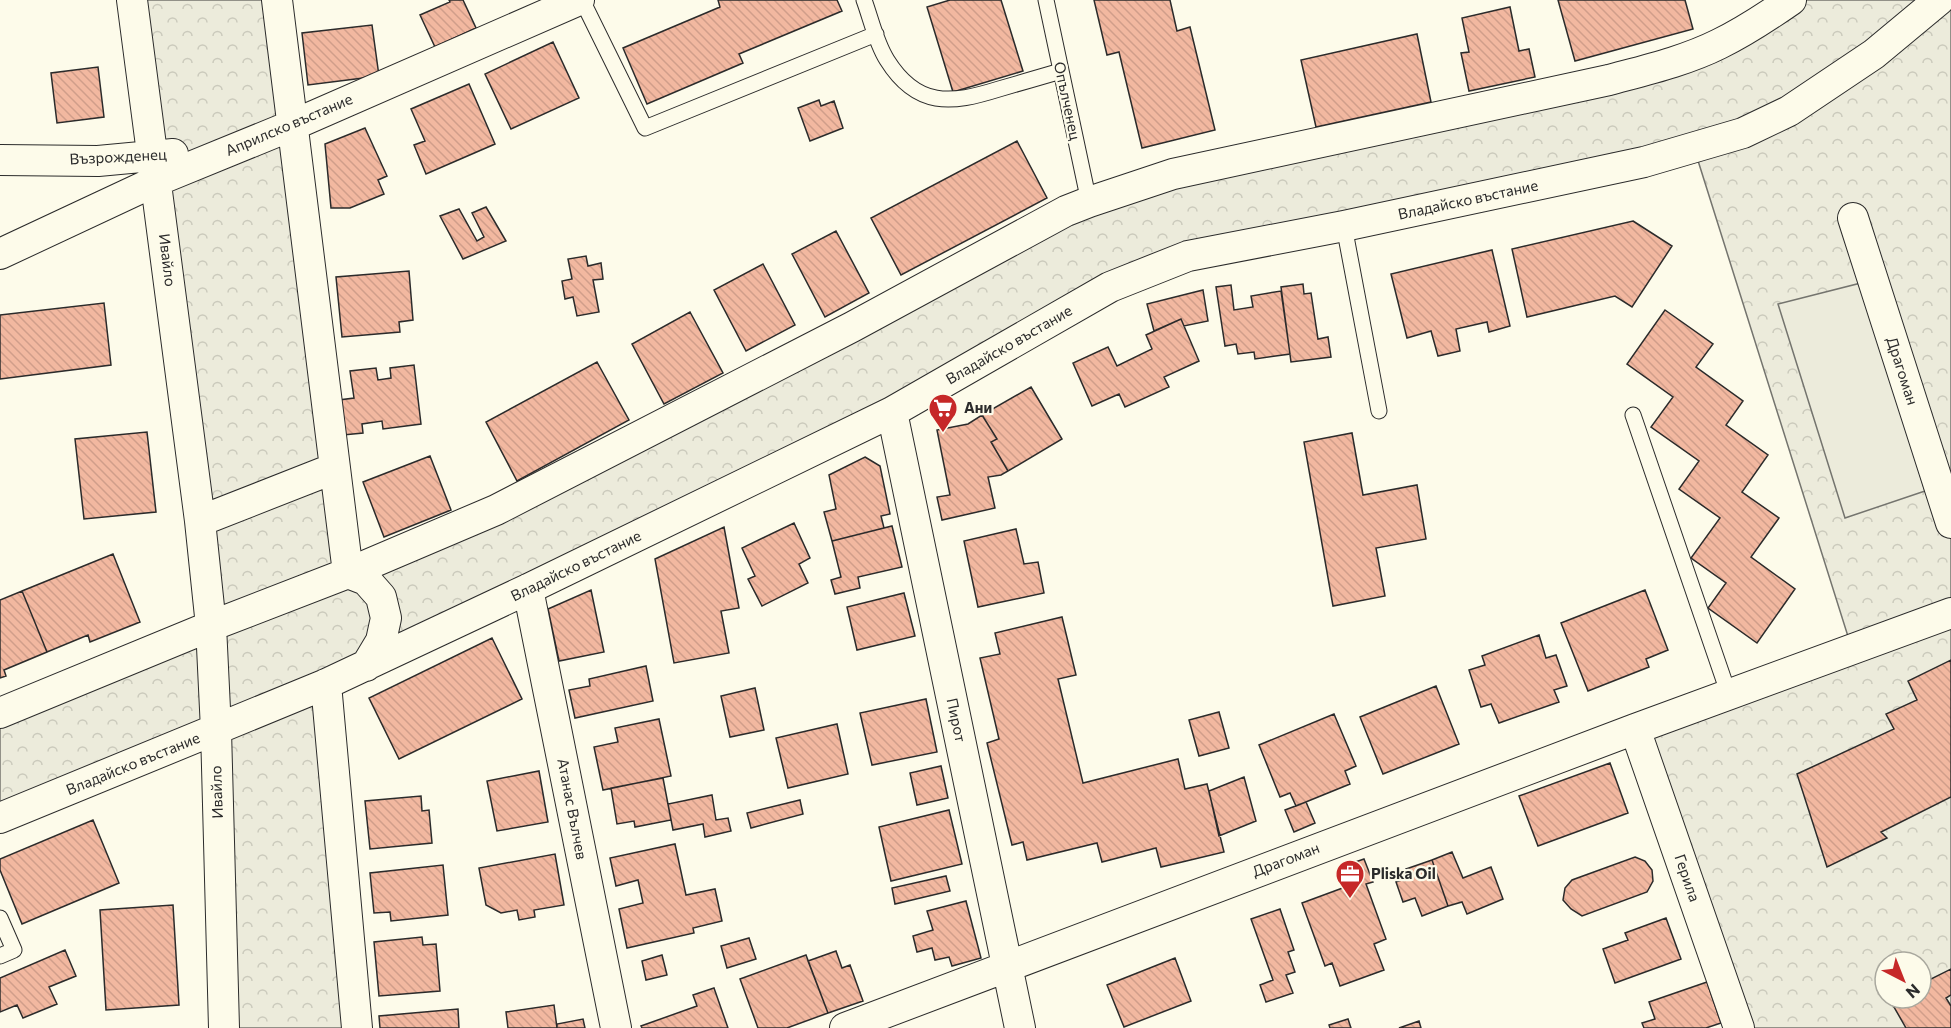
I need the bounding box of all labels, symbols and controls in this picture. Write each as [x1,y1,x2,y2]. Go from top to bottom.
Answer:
street label: Опълченец [1051,60,1085,142]
street label: Априлско въстание [222,89,355,159]
street label: Възрожденец [69,144,167,168]
street label: Владайско въстание [1396,175,1540,223]
street label: Ивайло [156,232,180,287]
street label: Владайско въстание [942,301,1075,388]
street label: Драгоман [1883,334,1922,407]
supermarket icon: Ани [927,392,959,434]
place label: Ани [964,398,992,416]
street label: Владайско въстание [507,526,644,604]
street label: Пирот [944,696,970,743]
street label: Владайско въстание [63,728,202,798]
street label: Атанас Вълчев [554,757,592,861]
street label: Ивайло [206,765,226,819]
street label: Драгоман [1249,838,1322,880]
street label: Герила [1671,852,1704,904]
office icon: Pliska Oil [1334,858,1366,900]
place label: Pliska Oil [1371,864,1436,882]
north arrow [1873,950,1933,1010]
text: N [1903,980,1924,1003]

